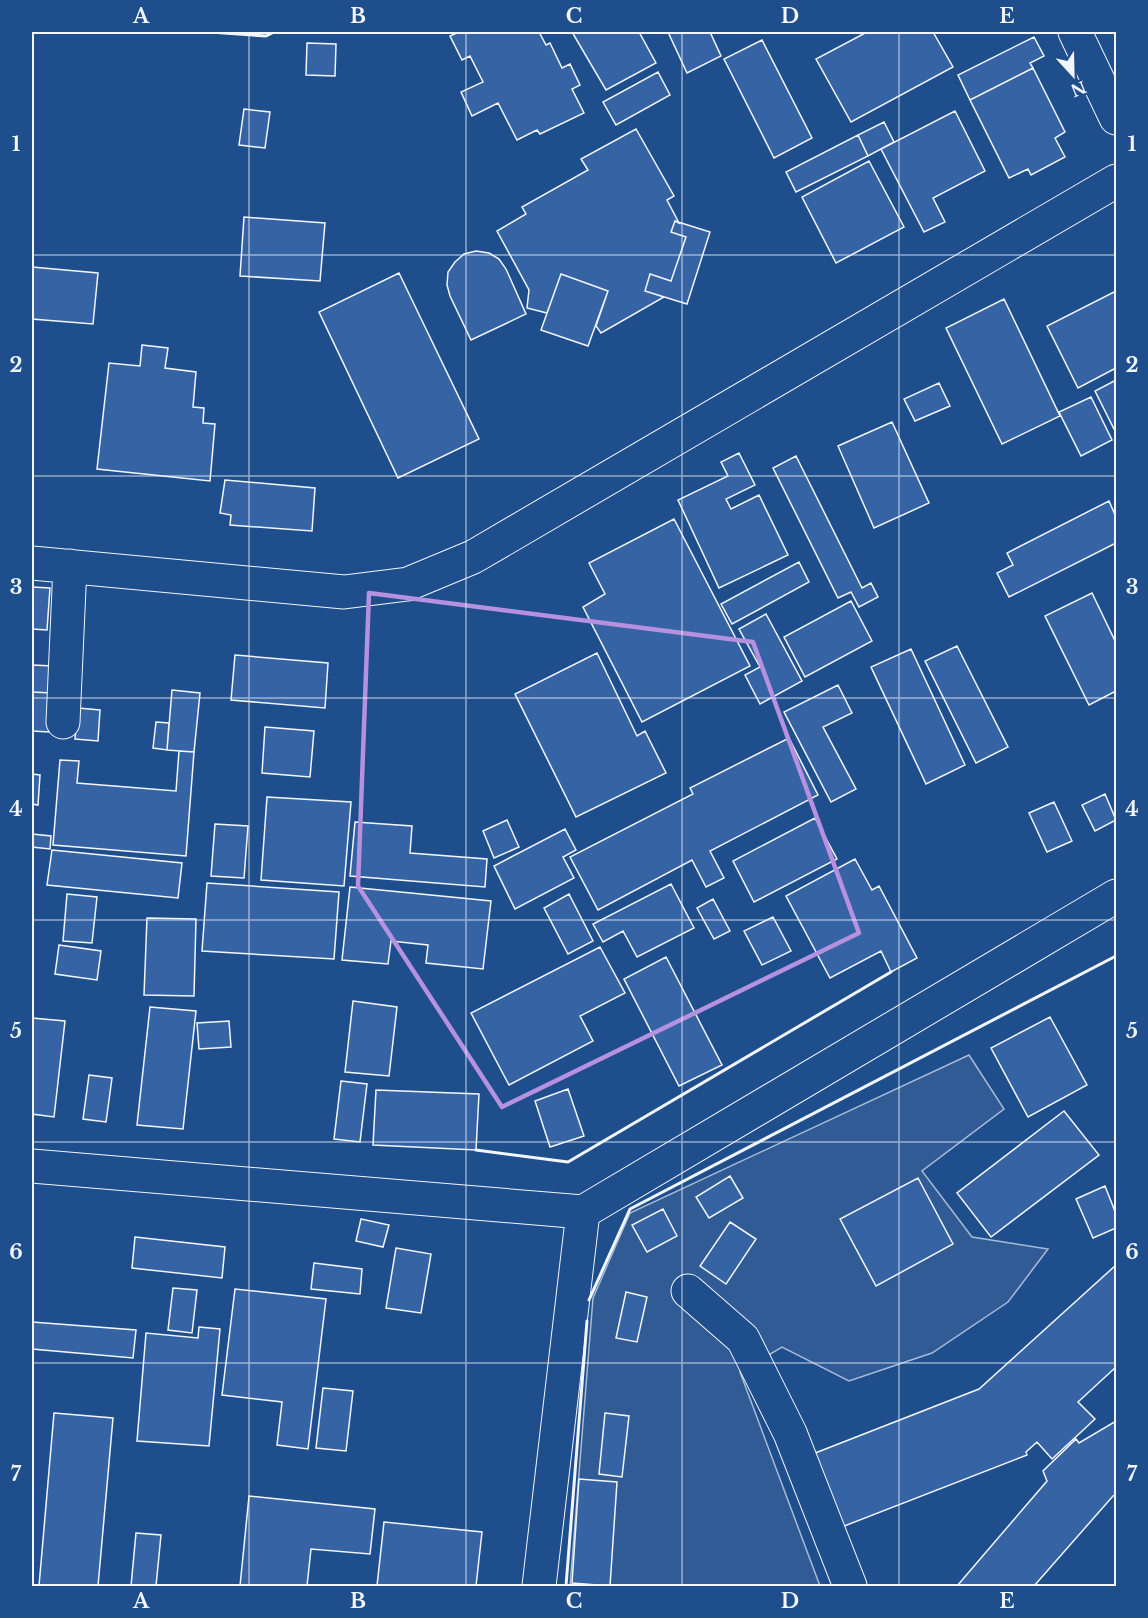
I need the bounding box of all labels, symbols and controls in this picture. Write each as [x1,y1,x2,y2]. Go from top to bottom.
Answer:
text: A [132,4,150,28]
text: B [350,4,366,28]
text: C [566,4,582,28]
text: D [781,4,799,28]
text: E [999,4,1015,28]
north arrow [1043,45,1103,105]
text: N [1068,77,1089,101]
text: 1 [12,132,21,156]
text: 1 [1128,132,1137,156]
text: 2 [9,353,23,377]
text: 2 [1125,353,1139,377]
text: 3 [10,575,22,599]
text: 3 [1126,575,1138,599]
text: 4 [9,797,23,821]
text: 4 [1125,797,1139,821]
text: 5 [10,1019,22,1043]
text: 5 [1126,1019,1138,1043]
text: 6 [9,1240,23,1264]
text: 6 [1125,1240,1139,1264]
text: 7 [11,1462,22,1486]
text: 7 [1127,1462,1138,1486]
text: A [132,1589,150,1613]
text: B [350,1589,366,1613]
text: C [566,1589,582,1613]
text: D [781,1589,799,1613]
text: E [999,1589,1015,1613]

